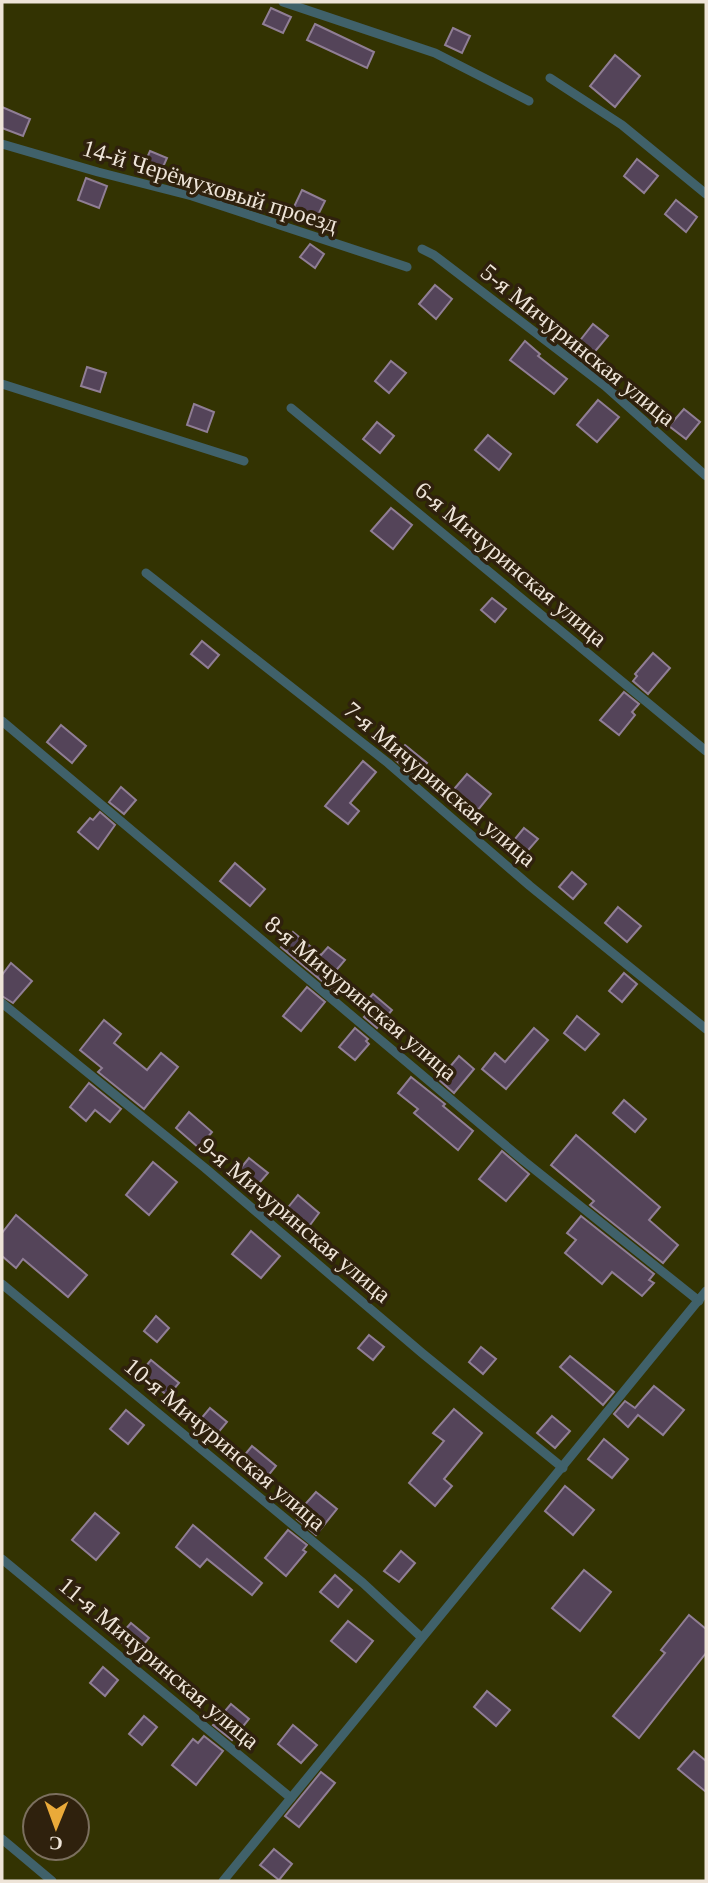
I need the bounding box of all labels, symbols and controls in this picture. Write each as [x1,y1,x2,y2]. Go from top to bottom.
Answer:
street label: 14-й Черёмуховый проезд [79,135,341,237]
street label: 5-я Мичуринская улица [476,259,680,431]
street label: 6-я Мичуринская улица [410,476,612,652]
street label: 7-я Мичуринская улица [339,696,541,872]
street label: 8-я Мичуринская улица [260,910,462,1086]
street label: 9-я Мичуринская улица [194,1132,396,1308]
street label: 10-я Мичуринская улица [119,1352,331,1536]
street label: 11-я Мичуринская улица [54,1572,265,1754]
north arrow [21,1792,91,1862]
text: С [49,1833,63,1854]

